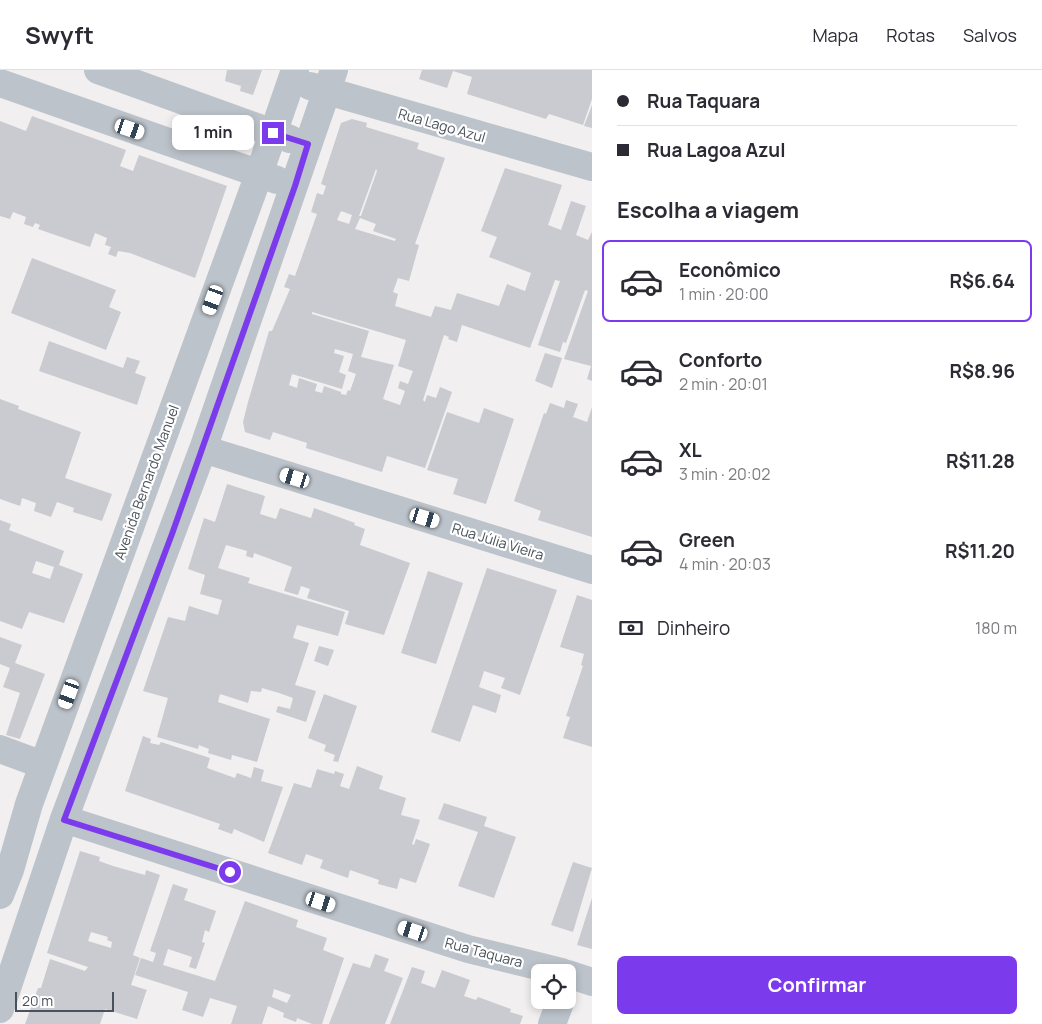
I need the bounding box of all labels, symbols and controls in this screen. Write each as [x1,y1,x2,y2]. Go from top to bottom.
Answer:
text: Swyft [25,18,94,51]
text: Mapa [812,23,858,47]
text: Rotas [886,23,935,47]
text: Salvos [963,23,1017,47]
text: Rua Taquara [647,88,760,114]
street label: Rua Lago Azul [396,103,488,147]
callout: 1 min [173,116,256,150]
car [113,117,146,141]
text: 1 min [193,121,233,143]
route end [262,122,284,144]
text: Rua Lagoa Azul [647,137,786,163]
text: Escolha a viagem [617,195,799,225]
text: Econômico [679,257,781,283]
icon: car [619,259,664,304]
text: R$6.64 [950,268,1015,294]
car [200,283,225,317]
text: 1 min · 20:00 [679,283,768,305]
text: Conforto [679,347,762,373]
icon: car [619,349,664,394]
text: R$8.96 [950,358,1015,384]
text: 2 min · 20:01 [679,373,768,395]
street label: Avenida Bernardo Manuel [109,402,183,562]
text: XL [679,437,702,463]
icon: car [619,439,664,484]
text: R$11.28 [946,448,1015,474]
text: 3 min · 20:02 [679,463,770,485]
car [278,466,311,490]
car [408,506,441,530]
street label: Rua Júlia Vieira [450,518,546,564]
text: Green [679,527,735,553]
icon: car [619,529,664,574]
text: R$11.20 [945,538,1015,564]
text: 4 min · 20:03 [679,553,771,575]
icon: cash [617,614,645,642]
text: Dinheiro [657,615,730,641]
text: 180 m [975,617,1017,639]
car [56,677,81,711]
route start [219,861,241,883]
car [304,890,337,914]
car [396,919,429,943]
street label: Rua Taquara [443,932,525,972]
button: Confirmar [617,956,1017,1014]
map controls [531,964,576,1009]
button: locate [531,964,576,1009]
scale bar [15,989,114,1012]
text: 20 m [22,991,53,1010]

